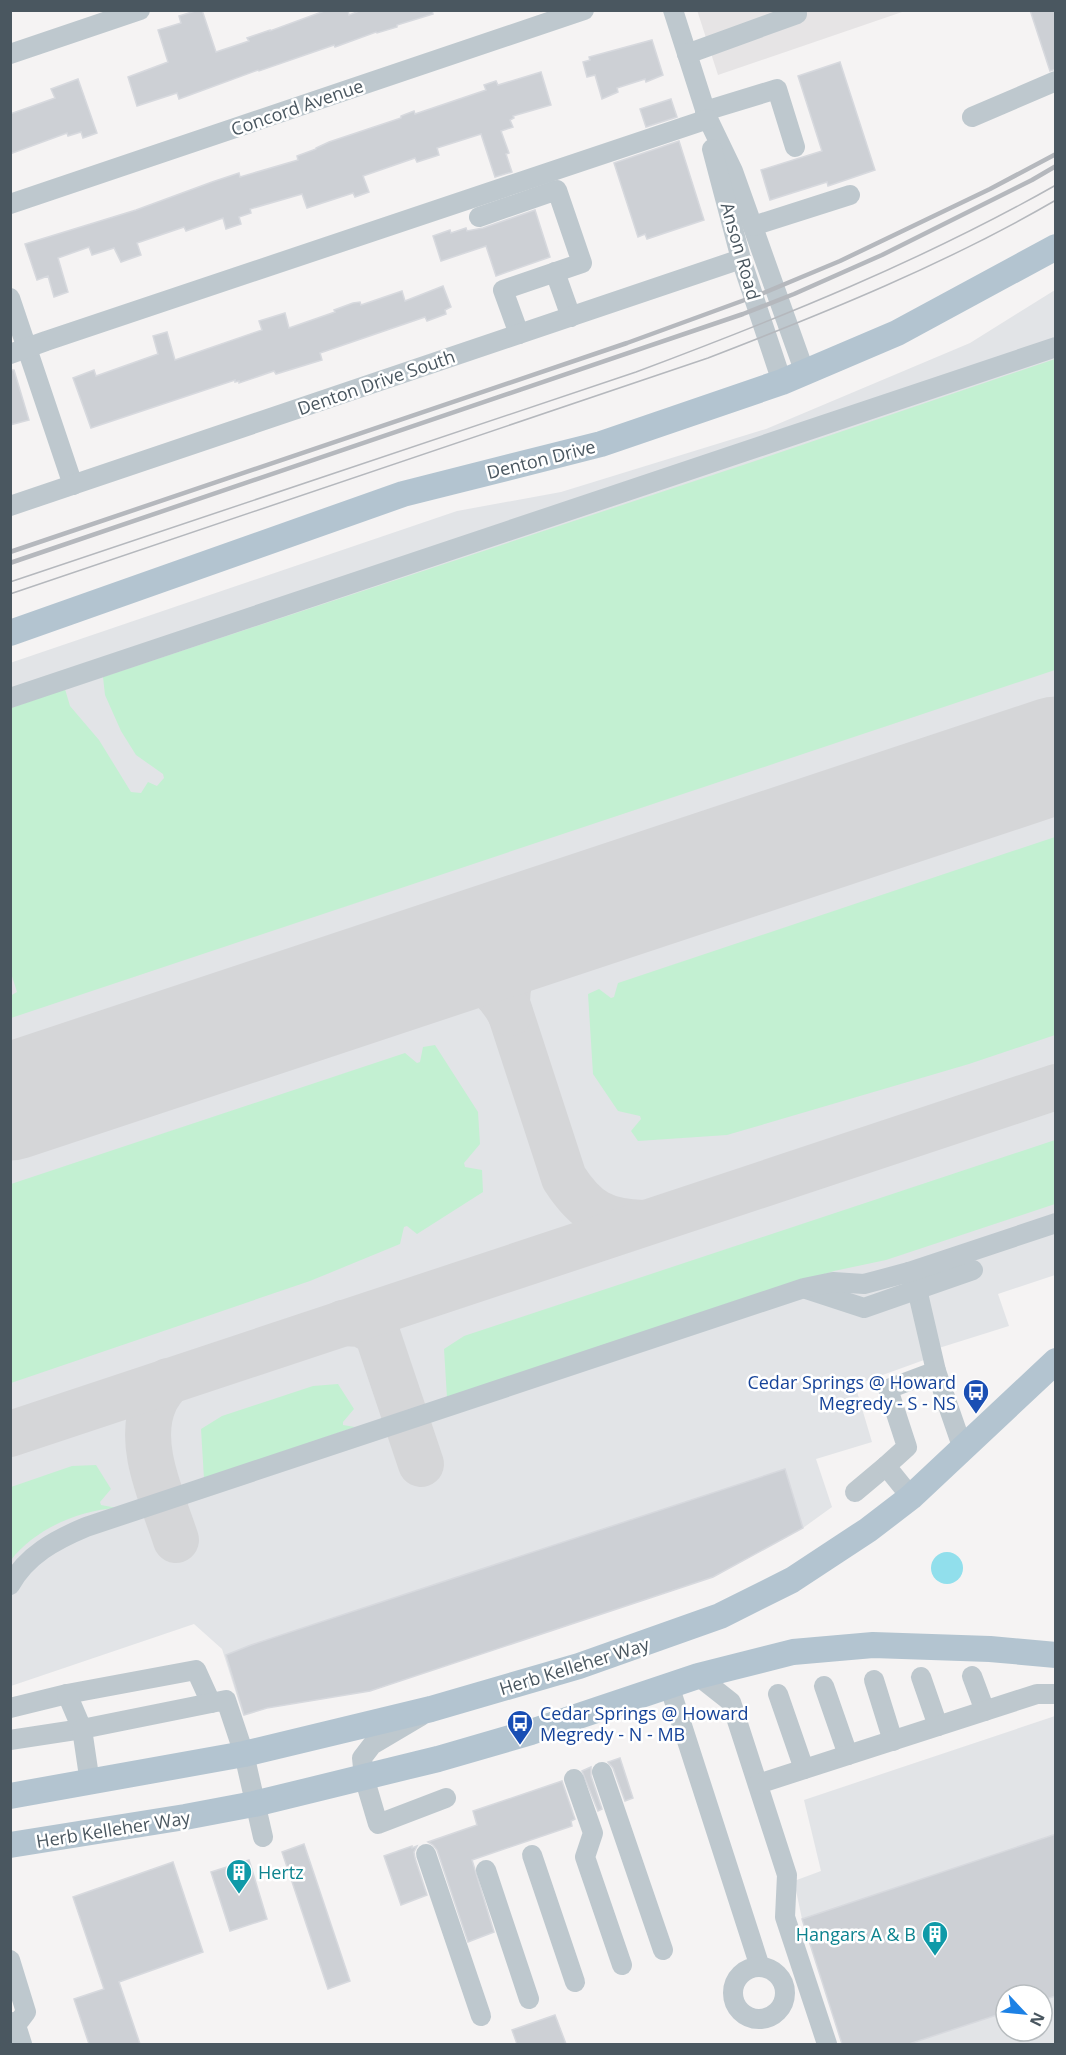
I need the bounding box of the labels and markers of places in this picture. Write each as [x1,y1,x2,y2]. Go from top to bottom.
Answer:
place label: Cedar Springs @ Howard Megredy - S - NS [747,1370,956,1415]
bus stop icon: Cedar Springs @ Howard Megredy - S - NS [961,1377,991,1415]
place label: Cedar Springs @ Howard Megredy - N - MB [540,1701,749,1746]
bus stop icon: Cedar Springs @ Howard Megredy - N - MB [505,1708,535,1746]
building icon: Hertz [224,1857,254,1895]
place label: Hertz [258,1860,304,1884]
building icon: Hangars A & B [920,1919,950,1957]
place label: Hangars A & B [796,1922,916,1946]

